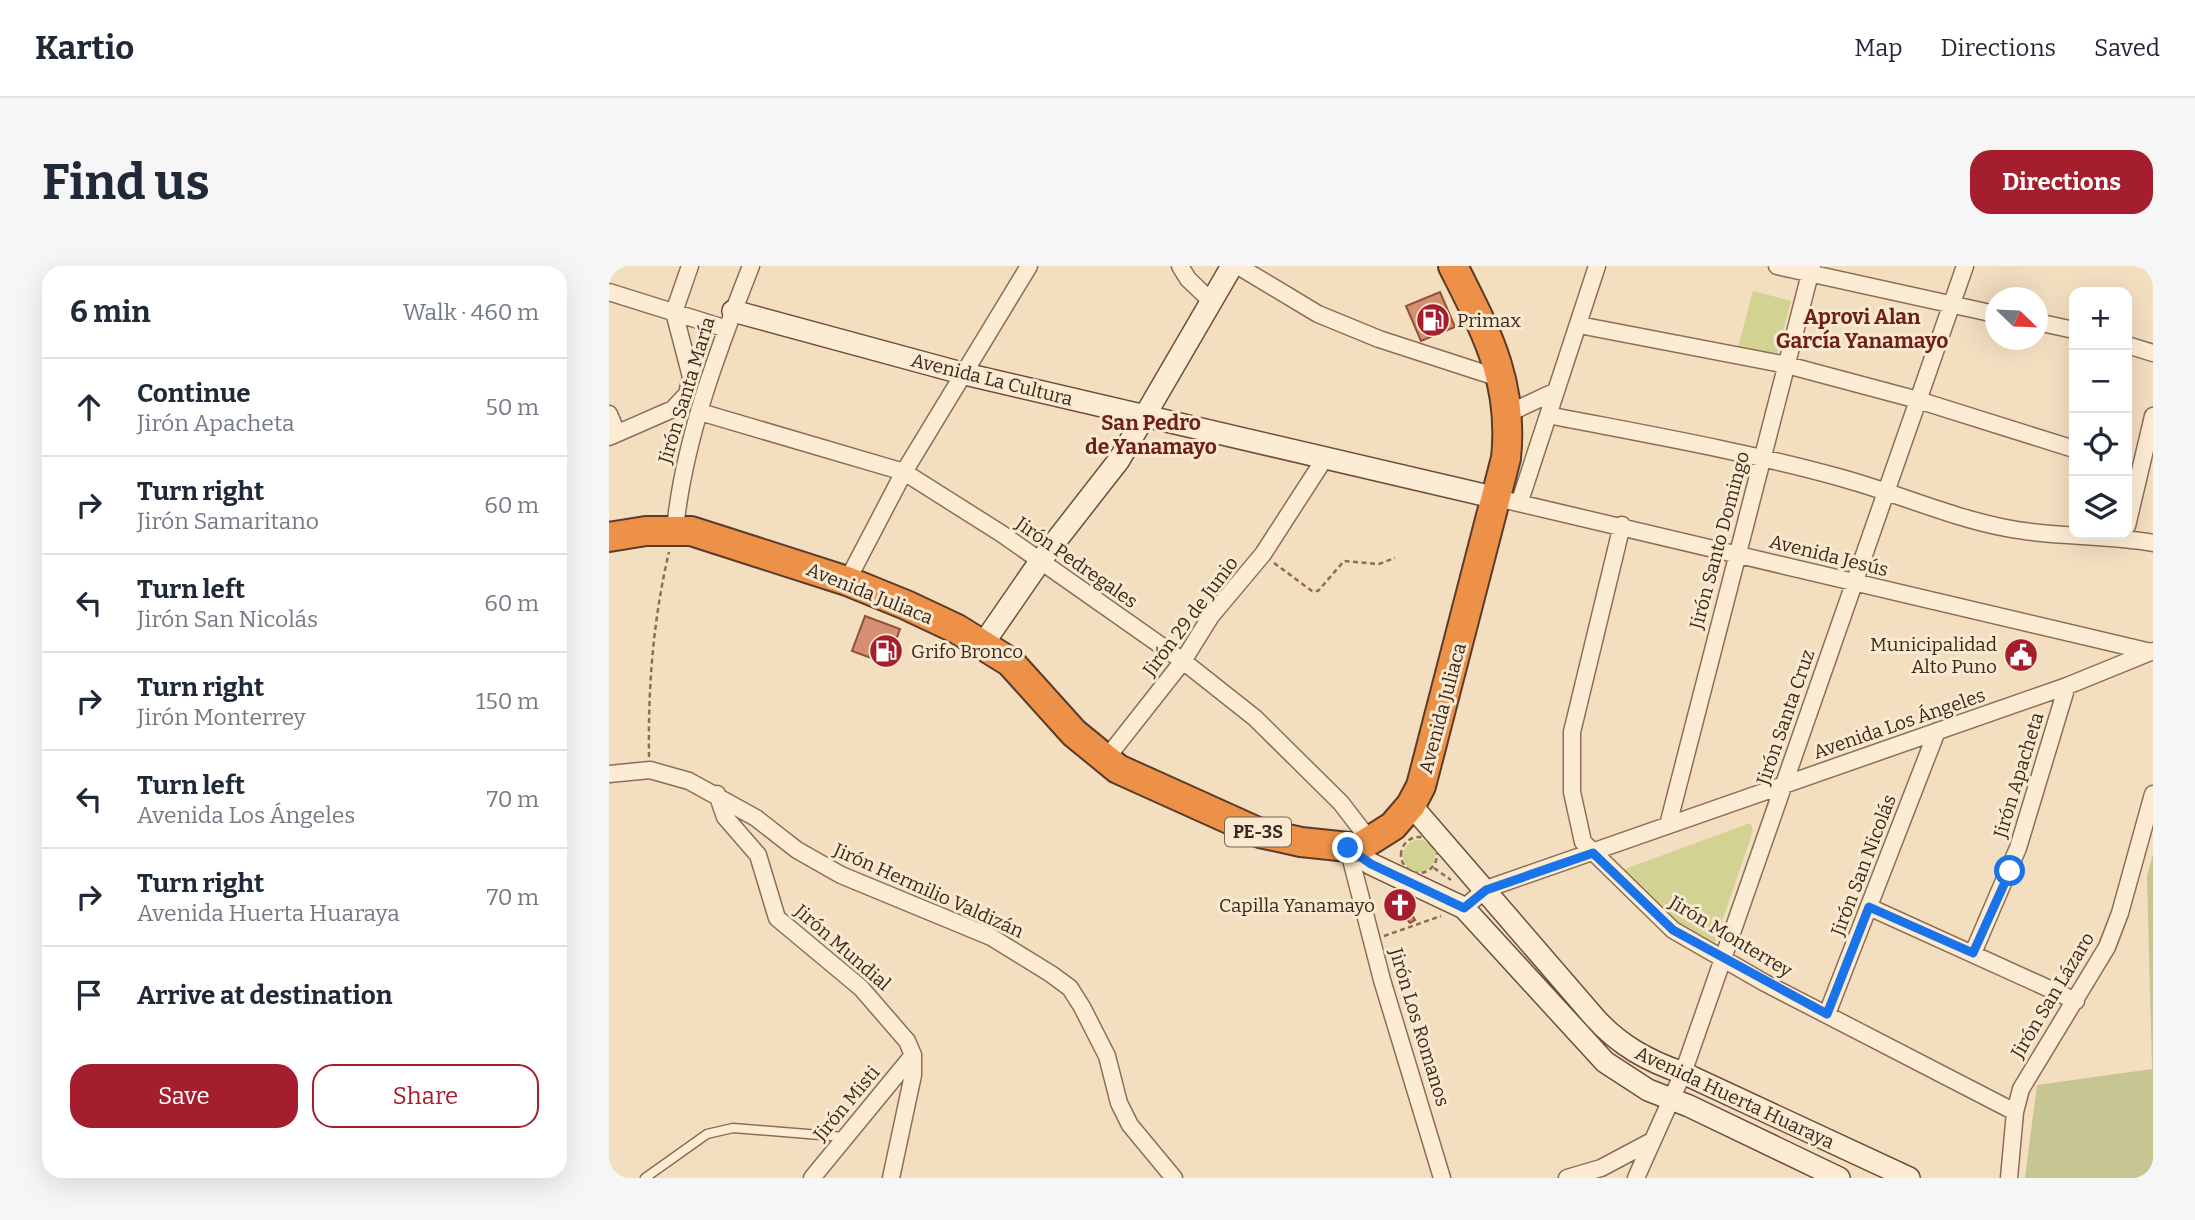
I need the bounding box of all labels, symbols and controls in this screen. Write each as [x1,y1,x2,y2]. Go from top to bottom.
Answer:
text: Kartio [35,28,134,68]
text: Map [1854,34,1903,62]
text: Directions [1941,34,2056,62]
text: Saved [2094,34,2160,62]
button: Directions [1970,150,2153,214]
text: Find us [42,153,210,212]
north arrow [1985,287,2048,350]
map controls [2069,287,2132,539]
button: + [2069,287,2132,350]
text: 6 min [70,294,151,330]
text: Walk · 460 m [403,298,539,326]
fuel station icon: Primax [1414,301,1452,339]
district label: Aprovi Alan García Yanamayo [1776,304,1948,354]
place label: Primax [1457,309,1521,332]
street label: Jirón Santa María [653,314,720,467]
street label: Avenida La Cultura [909,348,1076,411]
button: − [2069,350,2132,413]
text: Continue [137,378,251,409]
icon: ahead [70,388,108,426]
text: 50 m [485,393,539,421]
text: Jirón Apacheta [137,409,295,437]
district label: San Pedro de Yanamayo [1085,410,1217,460]
button: locate [2069,413,2132,476]
street label: Jirón Santo Domingo [1684,449,1754,632]
text: Turn right [137,476,264,507]
button: layers [2069,476,2132,539]
icon: right [70,486,108,524]
text: 60 m [484,491,539,519]
text: Jirón Samaritano [137,507,319,535]
street label: Jirón Pedregales [1011,511,1142,613]
street label: Avenida Jesús [1767,530,1891,581]
street label: Jirón 29 de Junio [1137,552,1243,681]
street label: Avenida Juliaca [803,558,937,630]
text: Turn left [137,574,245,605]
icon: left [70,584,108,622]
text: 60 m [484,589,539,617]
text: Jirón San Nicolás [137,605,318,633]
fuel station icon: Grifo Bronco [867,632,905,670]
place label: Municipalidad Alto Puno [1870,633,1997,678]
public building icon: Municipalidad Alto Puno [2002,636,2040,674]
place label: Grifo Bronco [911,640,1023,663]
street label: Avenida Juliaca [1414,640,1471,776]
street label: Jirón Santa Cruz [1751,646,1819,789]
text: Turn right [137,672,264,703]
icon: right [70,682,108,720]
street label: Avenida Los Ángeles [1810,683,1988,764]
text: 150 m [476,687,539,715]
text: Jirón Monterrey [137,703,306,731]
street label: Jirón Apacheta [1988,709,2049,842]
text: Turn left [137,770,245,801]
icon: left [70,780,108,818]
text: 70 m [487,785,539,813]
street label: Jirón San Nicolás [1826,791,1901,940]
text: Avenida Los Ángeles [137,801,355,829]
road number: PE-3S [1225,818,1291,846]
route end [1332,832,1363,863]
street label: Jirón Hermilio Valdizán [829,838,1027,943]
route start [1994,855,2025,886]
text: Turn right [137,868,264,899]
icon: right [70,878,108,916]
text: 70 m [487,883,539,911]
church icon: Capilla Yanamayo [1381,886,1419,924]
street label: Jirón Monterrey [1664,890,1797,983]
place label: Capilla Yanamayo [1219,894,1375,917]
text: Avenida Huerta Huaraya [137,899,400,927]
street label: Jirón Mundial [789,899,895,995]
street label: Jirón San Lázaro [2005,928,2099,1063]
street label: Jirón Los Romanos [1384,944,1455,1109]
icon: arrive [70,976,108,1014]
text: Arrive at destination [137,980,392,1011]
street label: Avenida Huerta Huaraya [1632,1041,1839,1154]
street label: Jirón Misti [808,1061,885,1146]
button: Save [70,1064,298,1128]
button: Share [312,1064,539,1128]

